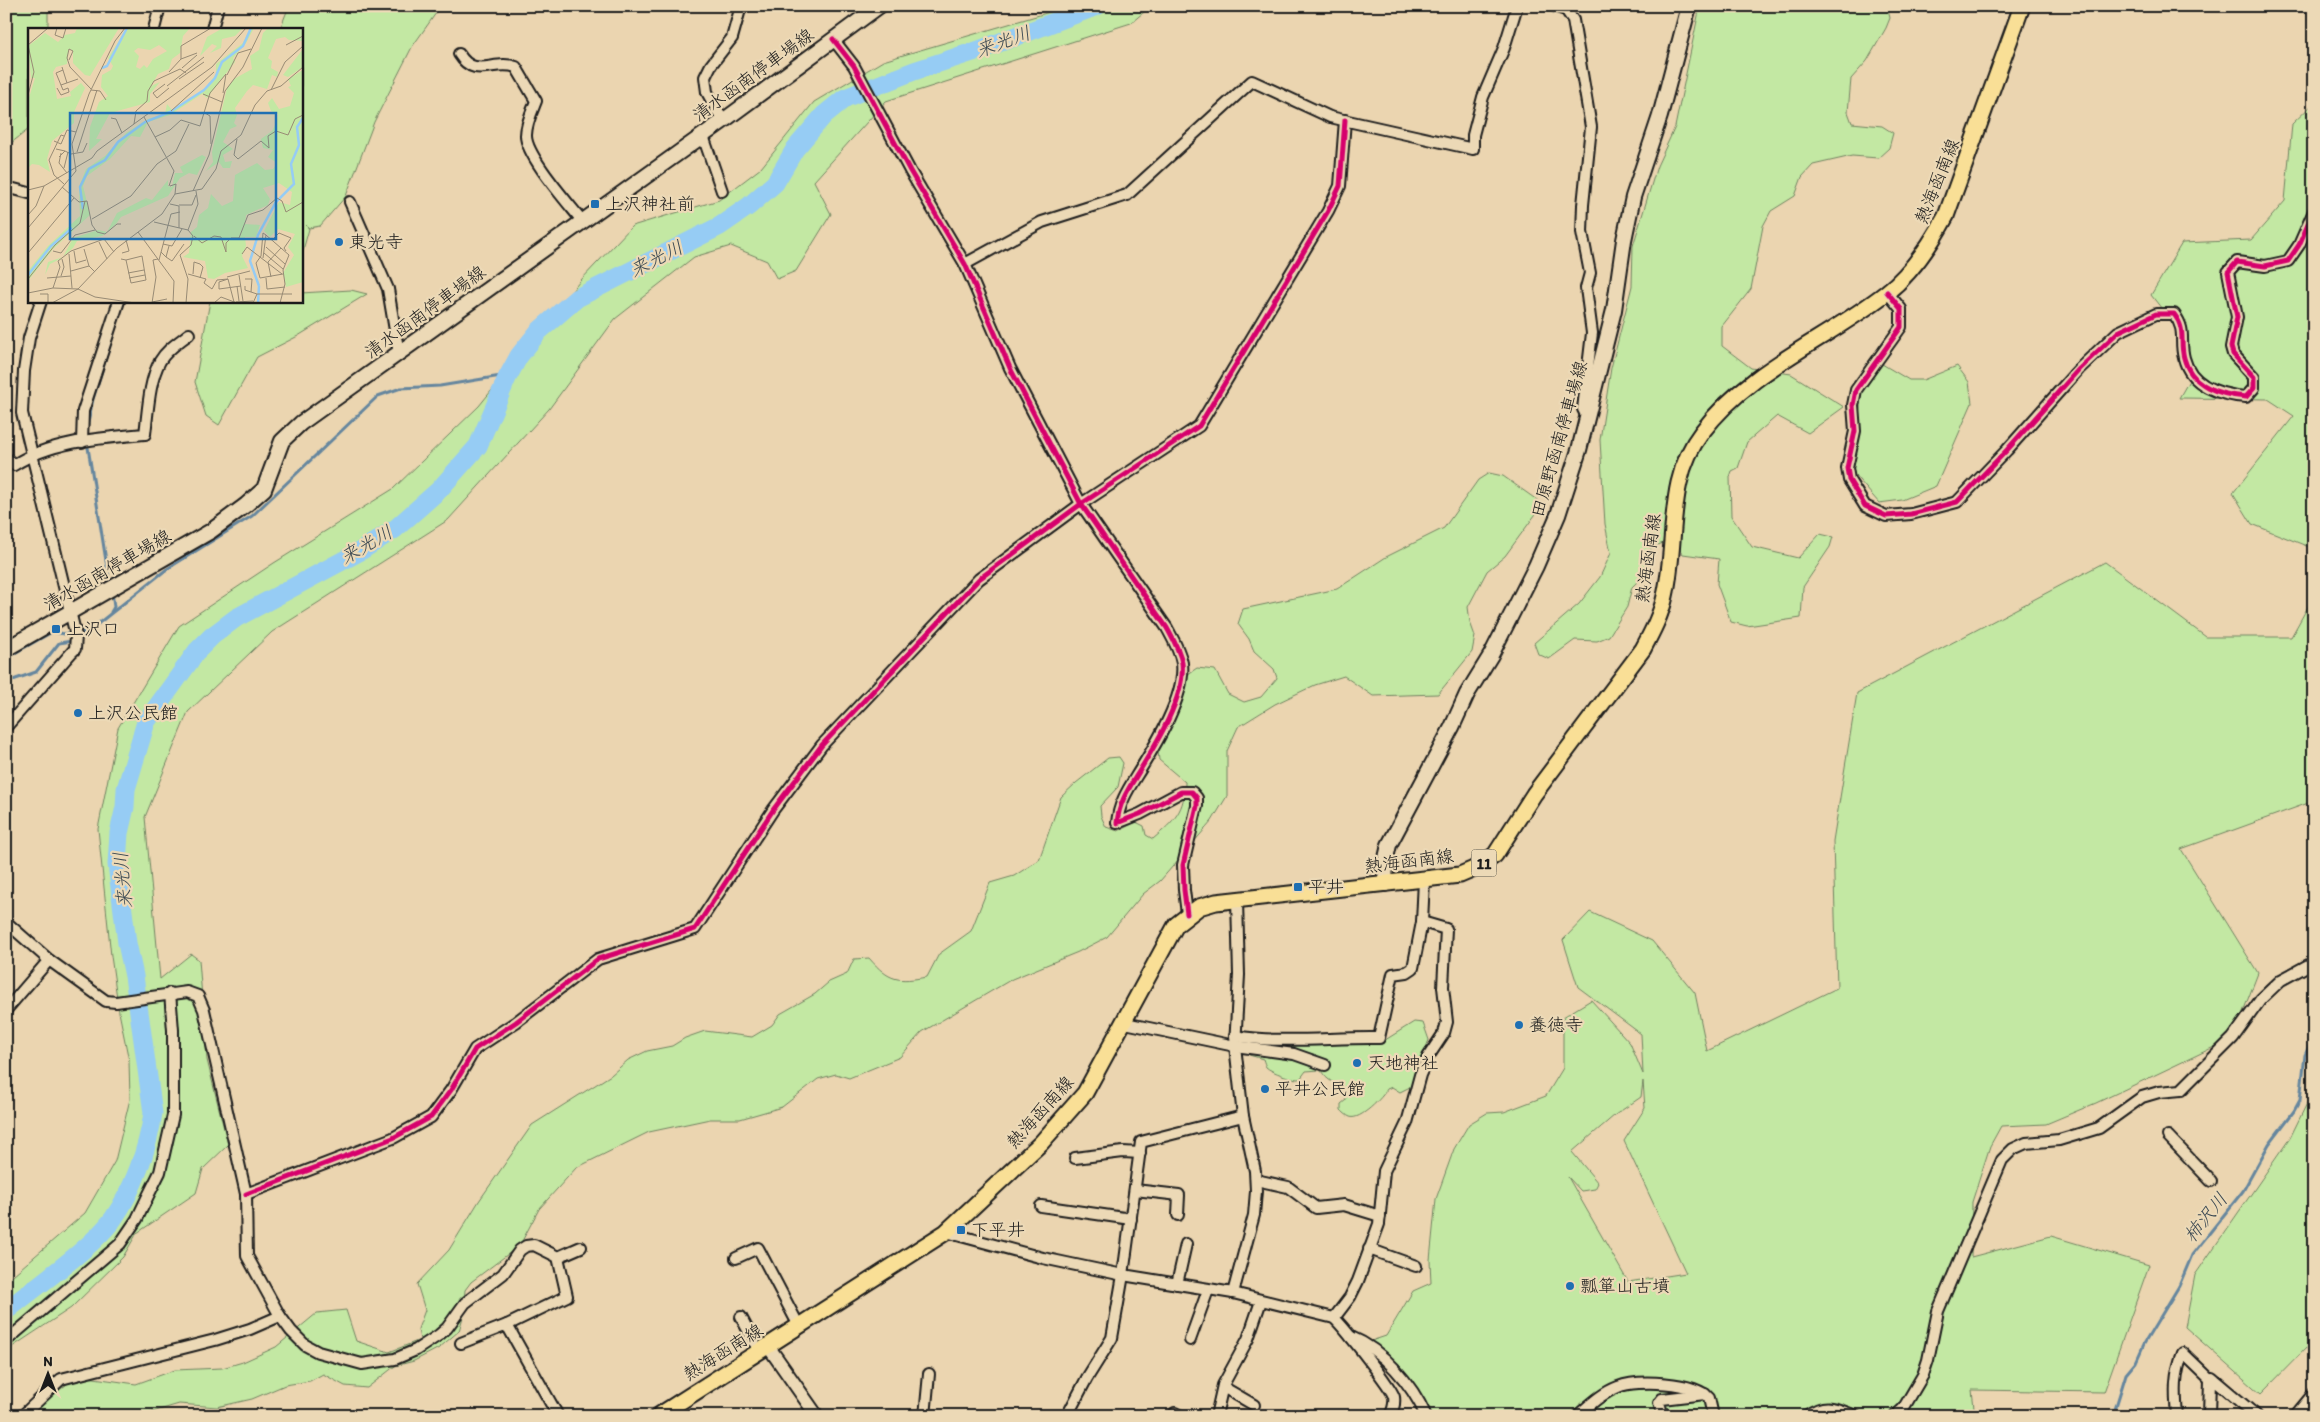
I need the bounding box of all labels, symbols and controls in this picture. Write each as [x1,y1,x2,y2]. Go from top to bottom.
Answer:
water label: 来光川 [972,21,1034,62]
street label: 清水函南停車場線 [688,24,818,126]
inset map [28,28,302,302]
street label: 熱海函南線 [1910,135,1964,227]
place label: 上沢神社前 [605,193,695,215]
marker: 上沢神社前 [589,198,601,210]
place label: 東光寺 [349,231,403,253]
water label: 来光川 [626,235,687,282]
marker: 東光寺 [333,236,345,248]
street label: 清水函南停車場線 [360,261,490,363]
street label: 田原野函南停車場線 [1526,358,1592,520]
street label: 熱海函南線 [1631,512,1665,604]
water label: 来光川 [336,520,397,569]
street label: 清水函南停車場線 [39,524,175,616]
place label: 上沢口 [66,618,120,640]
marker: 上沢口 [50,623,62,635]
place label: 上沢公民館 [88,702,178,724]
marker: 上沢公民館 [72,707,84,719]
street label: 熱海函南線 [1363,845,1455,877]
road number: 11 [1472,850,1496,876]
water label: 来光川 [109,851,136,909]
place label: 平井 [1308,876,1344,898]
marker: 平井 [1292,881,1304,893]
place label: 養徳寺 [1529,1014,1583,1036]
marker: 養徳寺 [1513,1019,1525,1031]
place label: 天地神社 [1367,1052,1439,1074]
marker: 天地神社 [1351,1057,1363,1069]
street label: 熱海函南線 [1002,1071,1078,1153]
place label: 平井公民館 [1275,1078,1365,1100]
marker: 平井公民館 [1259,1083,1271,1095]
water label: 柿沢川 [2179,1188,2232,1247]
place label: 下平井 [971,1219,1025,1241]
marker: 下平井 [955,1224,967,1236]
place label: 瓢箪山古墳 [1580,1275,1670,1297]
marker: 瓢箪山古墳 [1564,1280,1576,1292]
street label: 熱海函南線 [679,1319,767,1385]
north arrow [22,1350,72,1400]
text: N [43,1353,53,1370]

